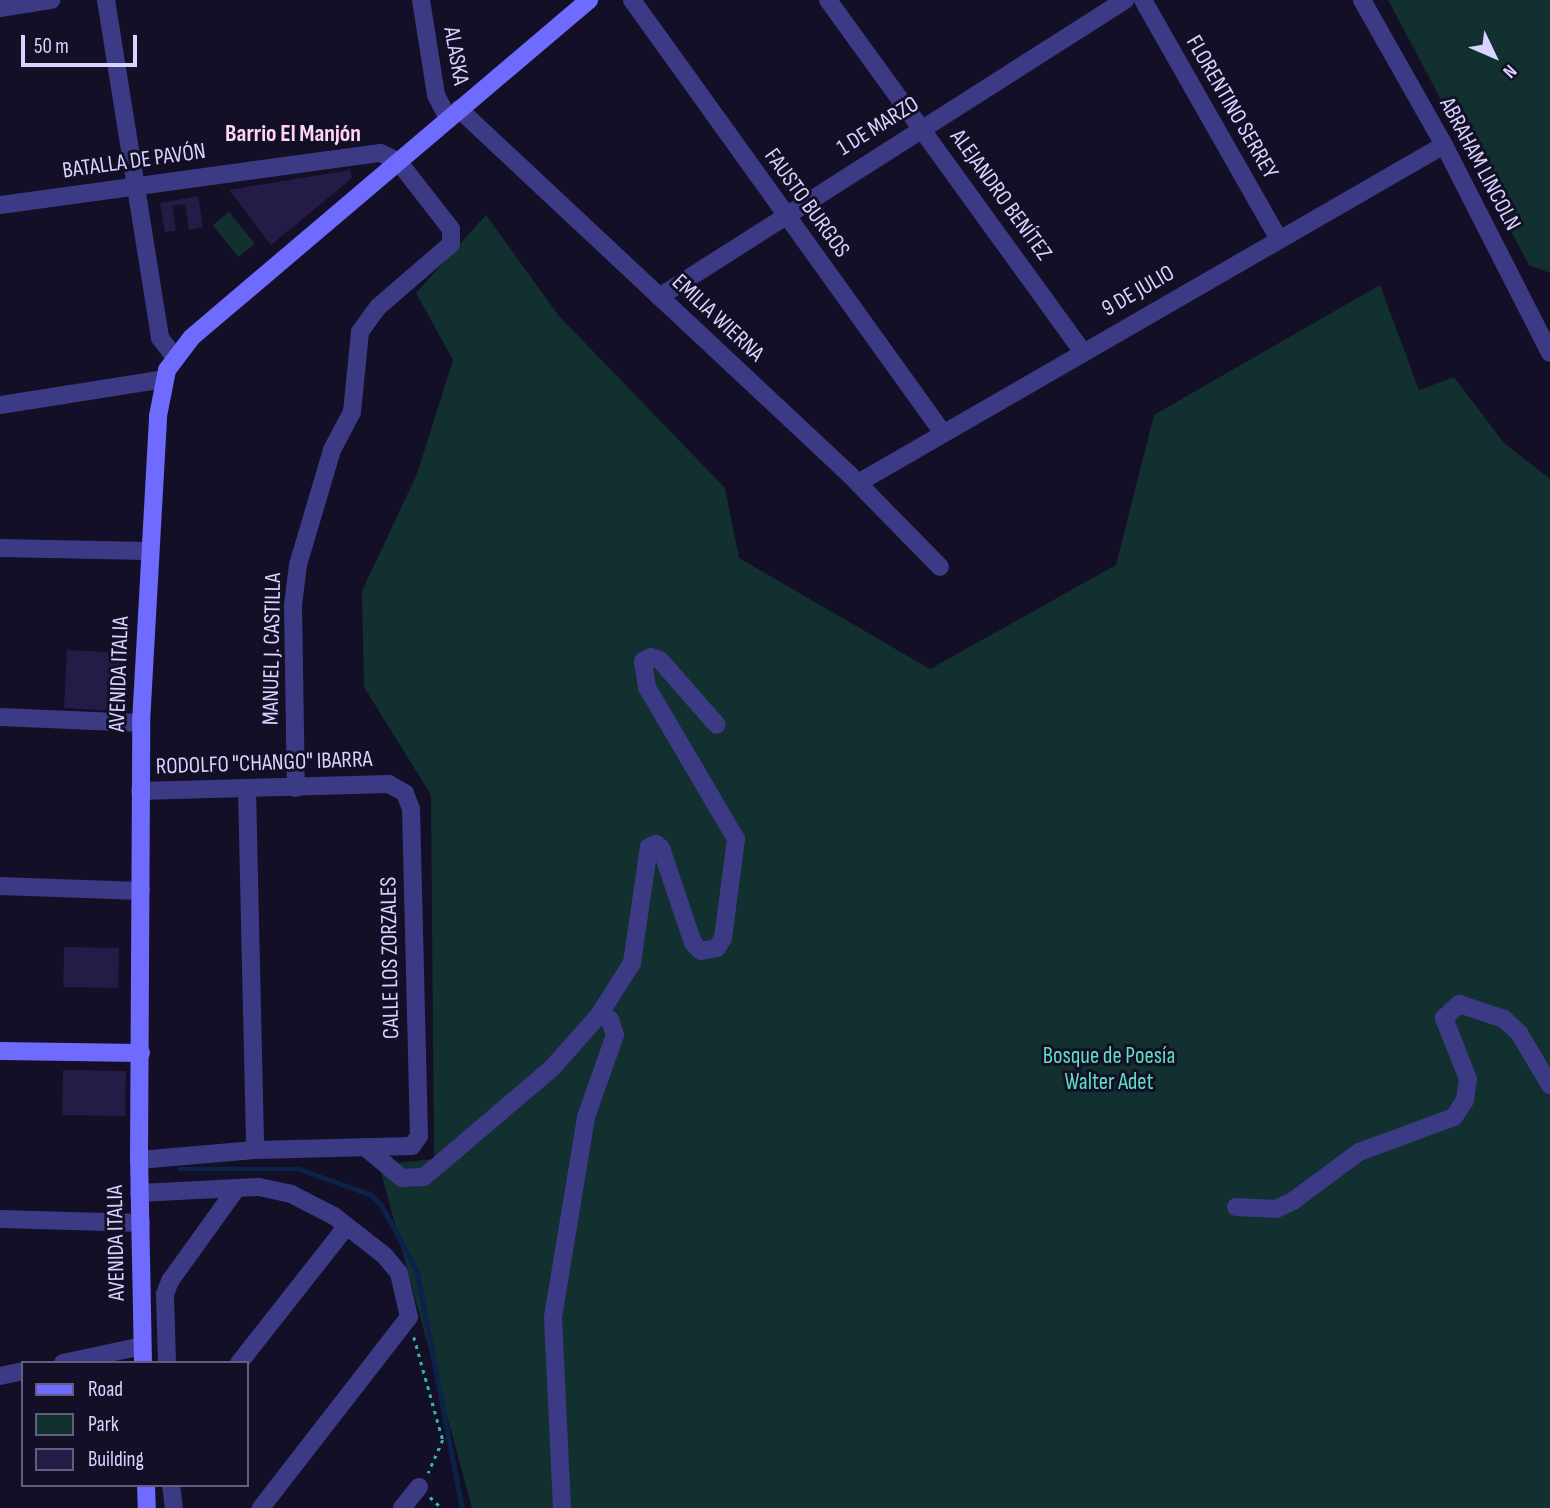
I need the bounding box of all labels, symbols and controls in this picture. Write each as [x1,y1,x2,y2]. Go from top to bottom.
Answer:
scale bar [24,21,140,65]
north arrow [1459,21,1529,91]
street label: ALASKA [437,25,475,87]
street label: FLORENTINO SERREY [1180,31,1284,183]
text: 50 m [34,34,69,59]
text: N [1498,59,1521,83]
street label: 1 DE MARZO [832,90,924,162]
street label: ABRAHAM LINCOLN [1433,93,1527,235]
district label: Barrio El Manjón [225,120,361,148]
street label: ALEJANDRO BENÍTEZ [944,124,1058,266]
street label: BATALLA DE PAVÓN [61,137,207,185]
street label: FAUSTO BURGOS [758,143,856,263]
street label: 9 DE JULIO [1097,259,1179,323]
street label: EMILIA WIERNA [666,268,770,368]
street label: MANUEL J. CASTILLA [257,573,287,725]
street label: AVENIDA ITALIA [103,616,135,732]
street label: RODOLFO "CHANGO" IBARRA [155,745,373,781]
street label: CALLE LOS ZORZALES [375,877,405,1039]
park label: Bosque de Poesía Walter Adet [1043,1042,1175,1096]
street label: AVENIDA ITALIA [101,1185,131,1301]
legend [21,1361,248,1487]
text: Road [88,1377,123,1402]
text: Park [88,1412,119,1437]
text: Building [88,1447,144,1472]

